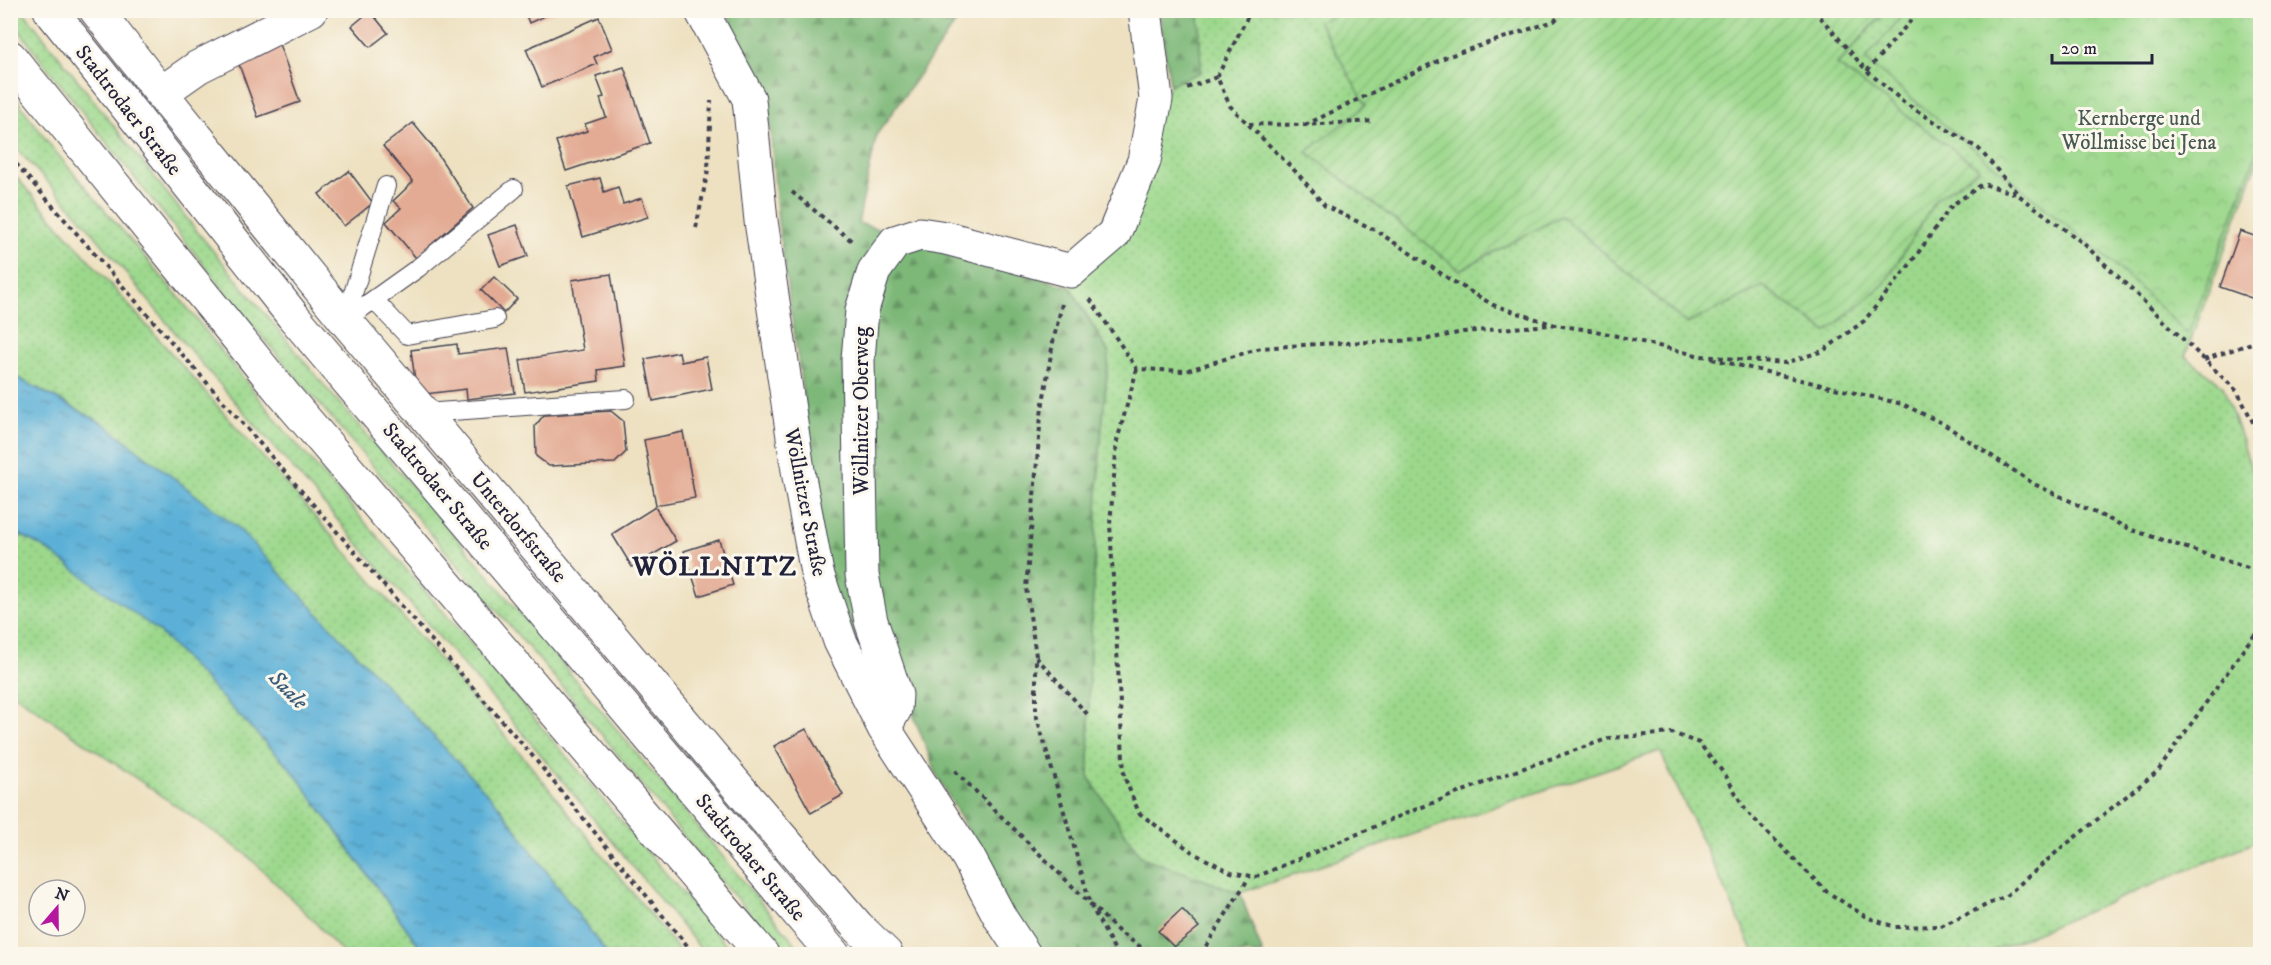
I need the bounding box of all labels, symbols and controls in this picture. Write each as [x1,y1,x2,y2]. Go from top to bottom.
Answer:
scale bar [2052,27,2152,65]
text: 20 m [2061,38,2097,60]
street label: Stadtrodaer Straße [69,40,187,181]
park label: Kernberge und Wöllmisse bei Jena [2060,106,2217,156]
street label: Wöllnitzer Oberweg [849,326,875,496]
street label: Stadtrodaer Straße [376,418,498,556]
street label: Wöllnitzer Straße [778,425,832,579]
street label: Unterdorfstraße [464,467,572,589]
district label: WÖLLNITZ [631,550,798,584]
water label: Saale [262,664,313,716]
street label: Stadtrodaer Straße [689,789,811,927]
north arrow [27,878,87,938]
text: N [52,883,71,906]

